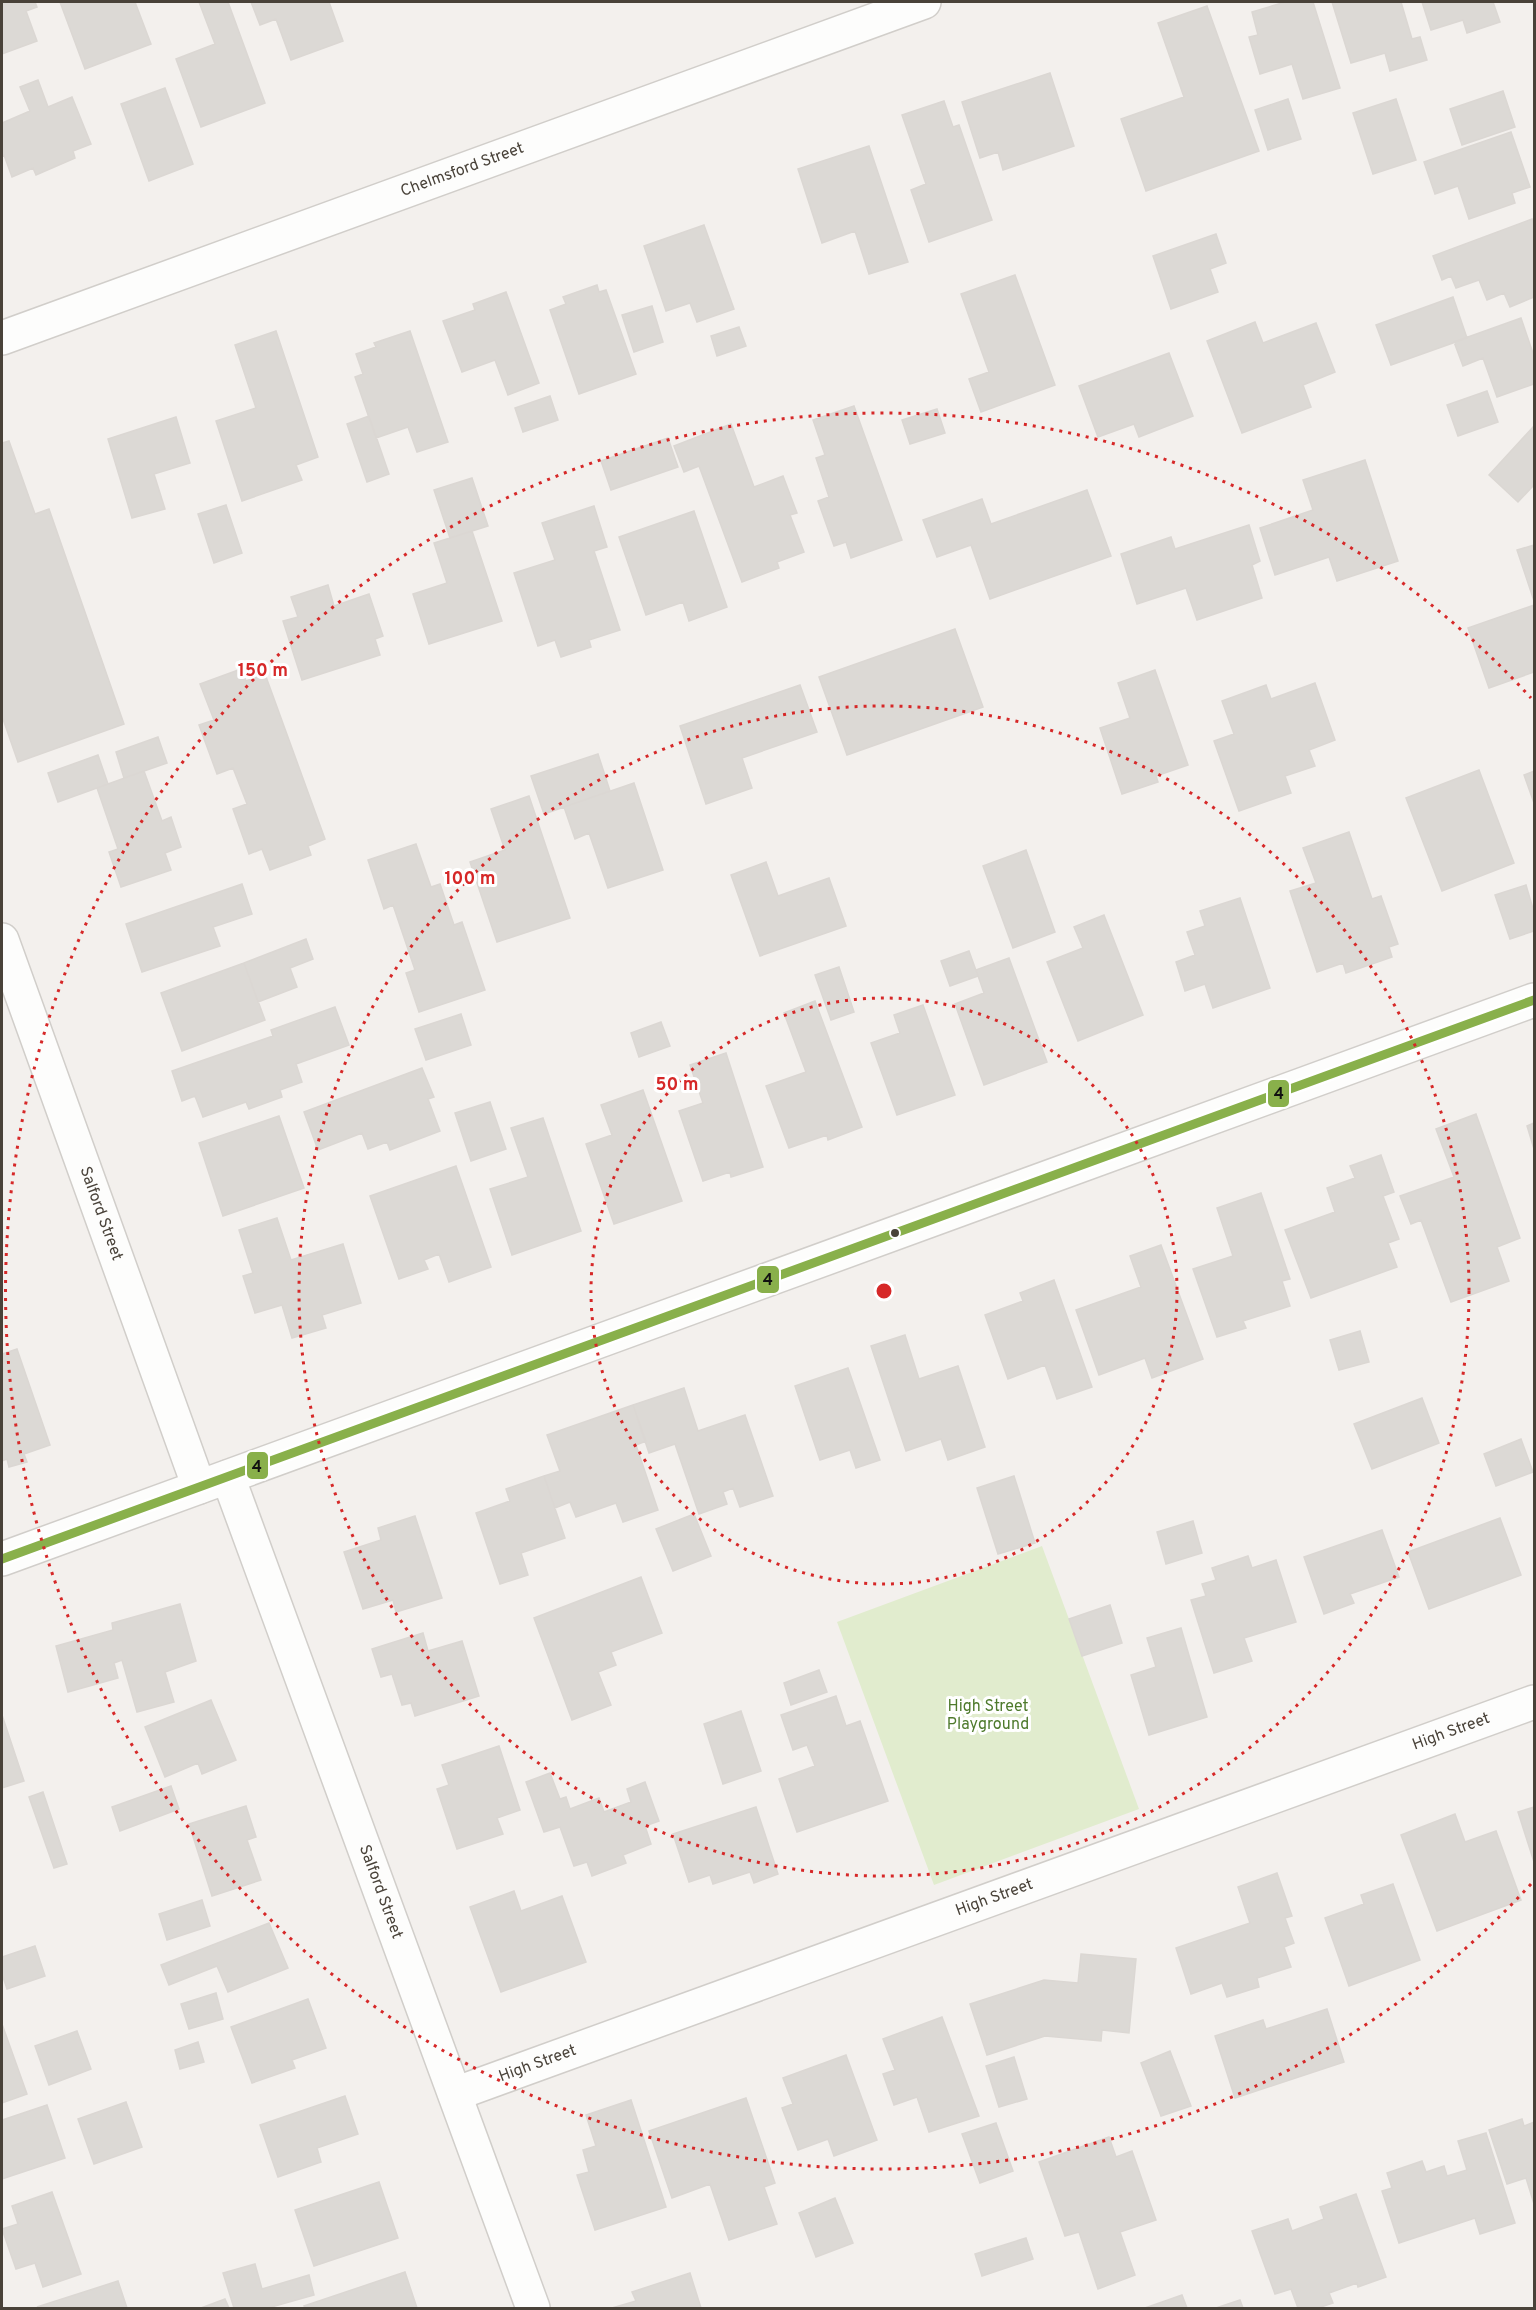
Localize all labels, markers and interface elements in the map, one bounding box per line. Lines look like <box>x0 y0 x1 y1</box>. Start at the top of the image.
street label: Chelmsford Street <box>398 139 527 202</box>
text: 150 m <box>238 660 288 683</box>
text: 100 m <box>444 868 496 891</box>
text: 50 m <box>655 1074 699 1097</box>
line badge: 4 <box>1267 1079 1290 1108</box>
text: 4 <box>1274 1085 1284 1105</box>
street label: Salford Street <box>74 1164 127 1264</box>
unlabelled marker <box>889 1227 901 1239</box>
line badge: 4 <box>756 1265 780 1294</box>
text: 4 <box>763 1271 773 1291</box>
centre of rings <box>874 1281 894 1301</box>
line badge: 4 <box>246 1451 269 1480</box>
text: 4 <box>252 1458 262 1478</box>
park label: High Street Playground <box>947 1697 1029 1735</box>
street label: High Street <box>1410 1709 1493 1755</box>
street label: Salford Street <box>354 1842 407 1942</box>
street label: High Street <box>953 1875 1036 1921</box>
street label: High Street <box>496 2041 579 2087</box>

